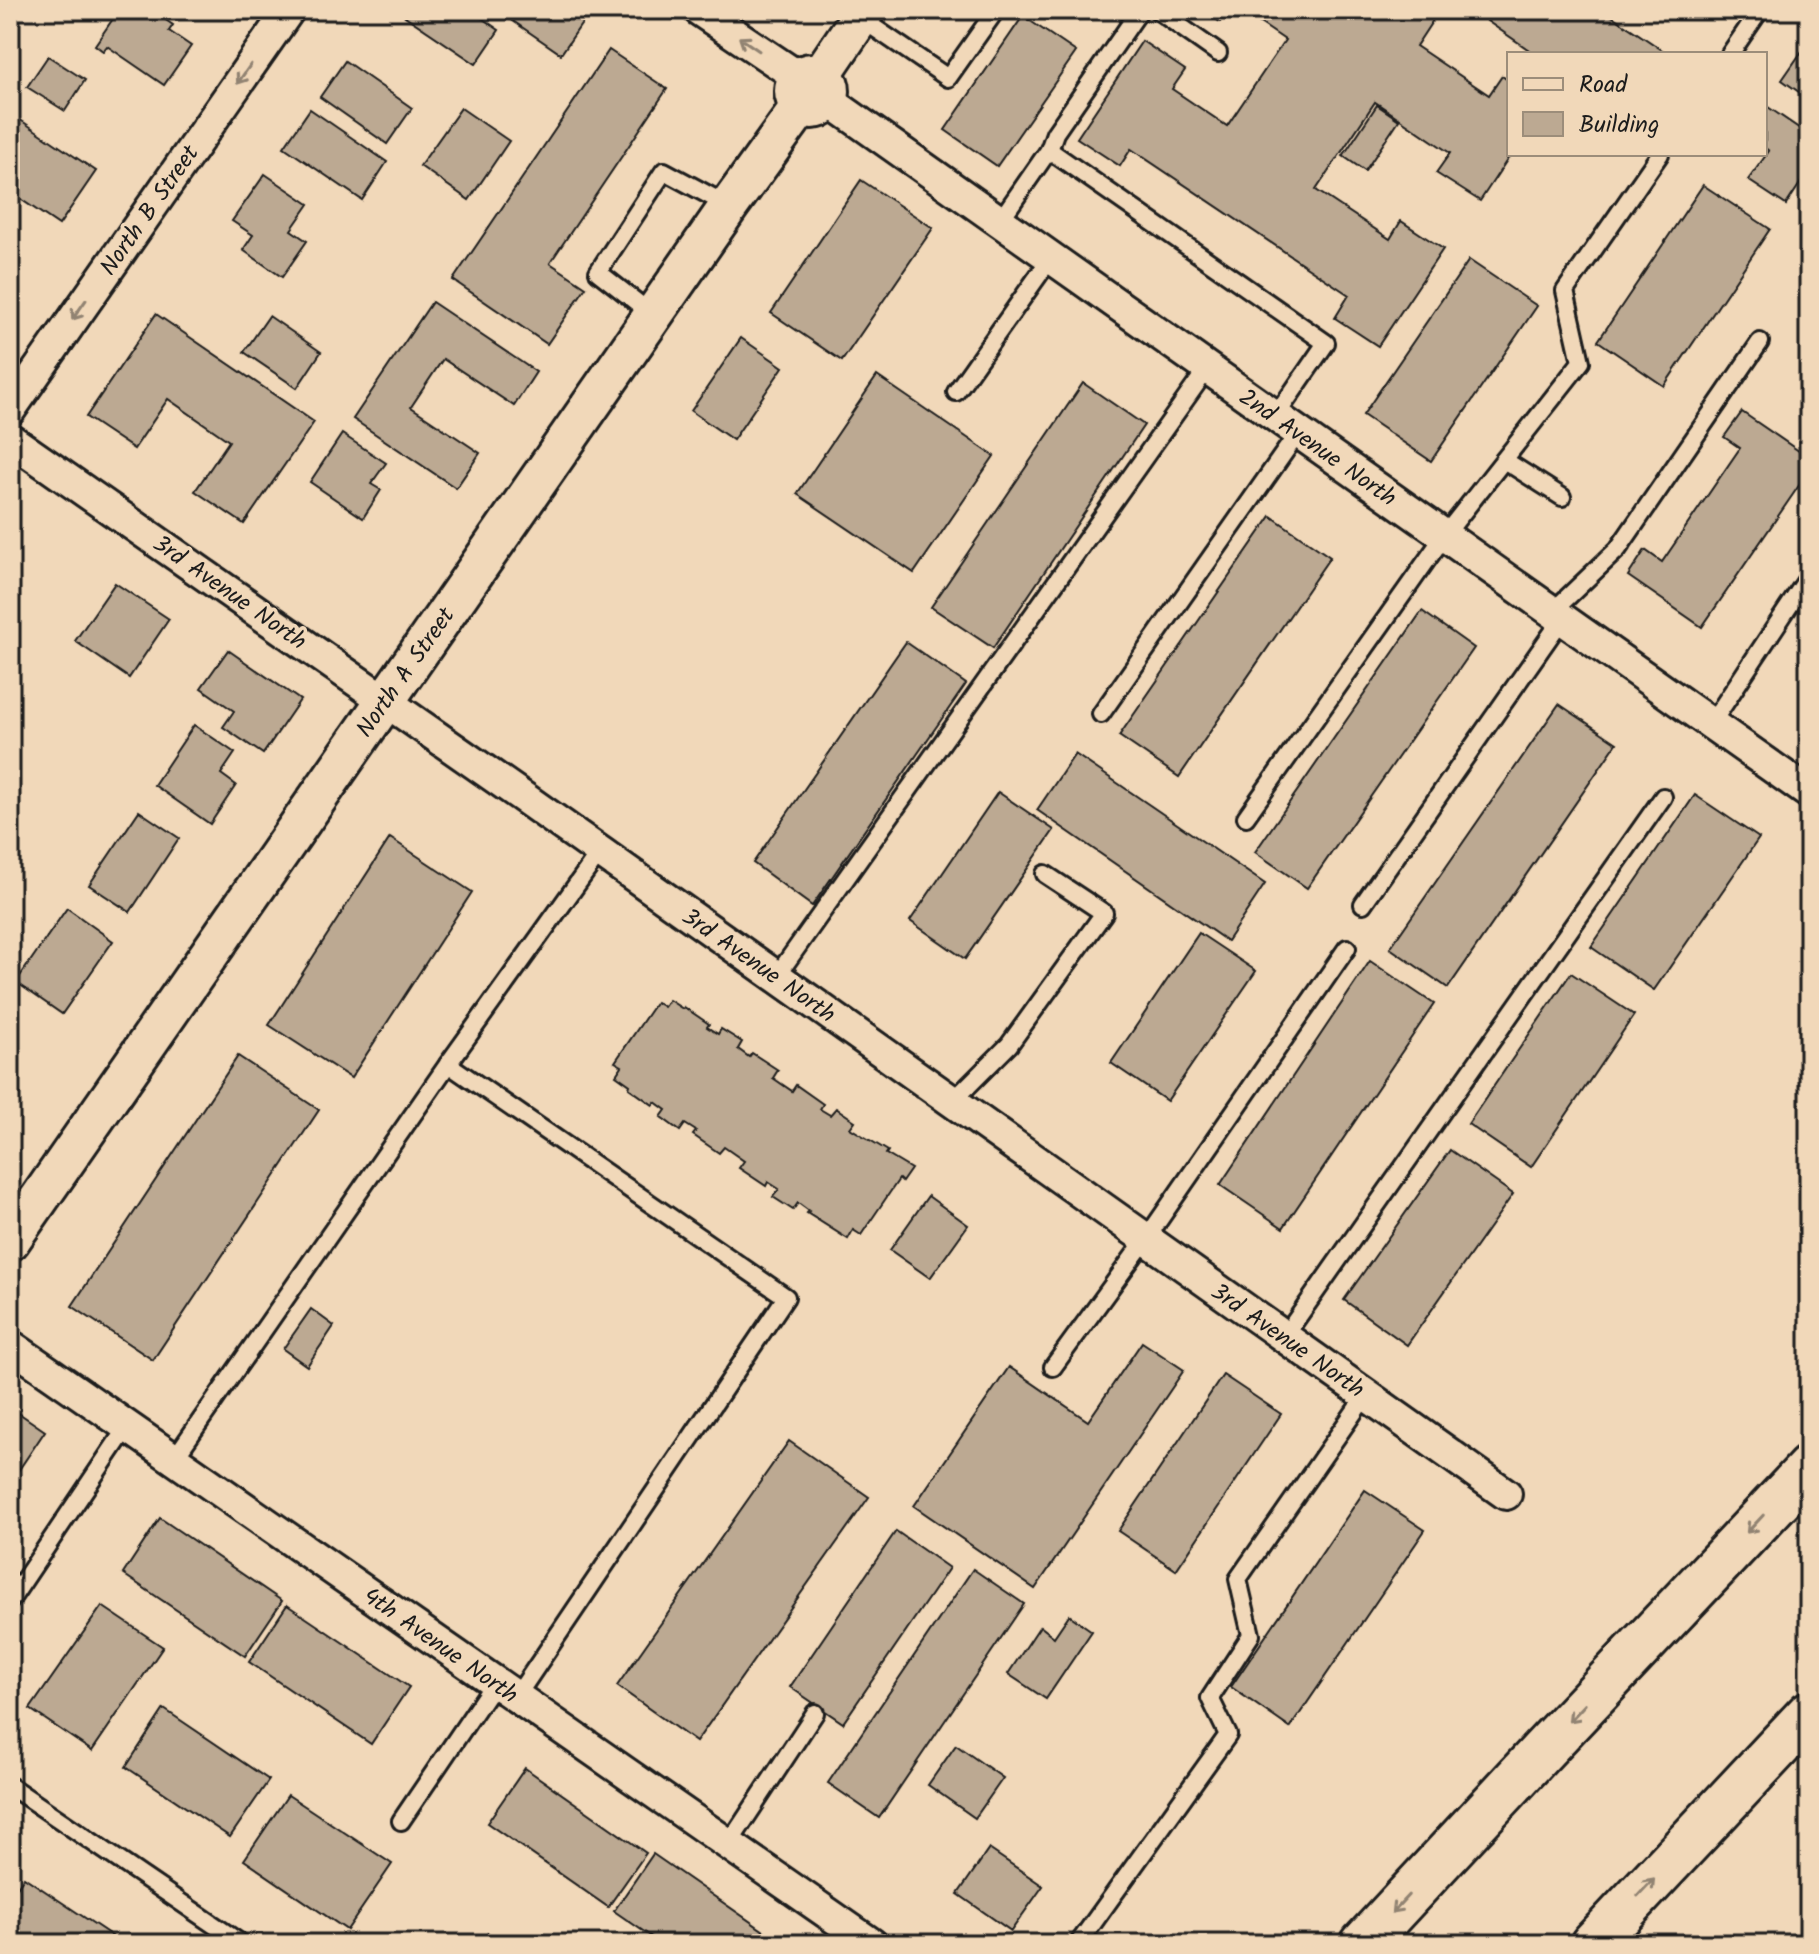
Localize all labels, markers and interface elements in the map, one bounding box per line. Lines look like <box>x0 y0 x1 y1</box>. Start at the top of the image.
one-way arrow <box>739 36 761 52</box>
legend <box>1507 52 1767 156</box>
one-way arrow <box>236 62 252 84</box>
text: Road <box>1579 66 1628 105</box>
text: Building <box>1579 106 1659 145</box>
street label: North B Street <box>90 137 210 285</box>
one-way arrow <box>71 299 87 321</box>
street label: 2nd Avenue North <box>1230 379 1404 517</box>
street label: 3rd Avenue North <box>144 525 314 661</box>
street label: North A Street <box>347 599 466 746</box>
street label: 3rd Avenue North <box>673 898 843 1034</box>
street label: 3rd Avenue North <box>1202 1273 1372 1409</box>
one-way arrow <box>1747 1514 1765 1534</box>
street label: 4th Avenue North <box>354 1578 526 1715</box>
one-way arrow <box>1568 1703 1587 1723</box>
one-way arrow <box>1637 1877 1656 1897</box>
one-way arrow <box>1391 1893 1409 1913</box>

